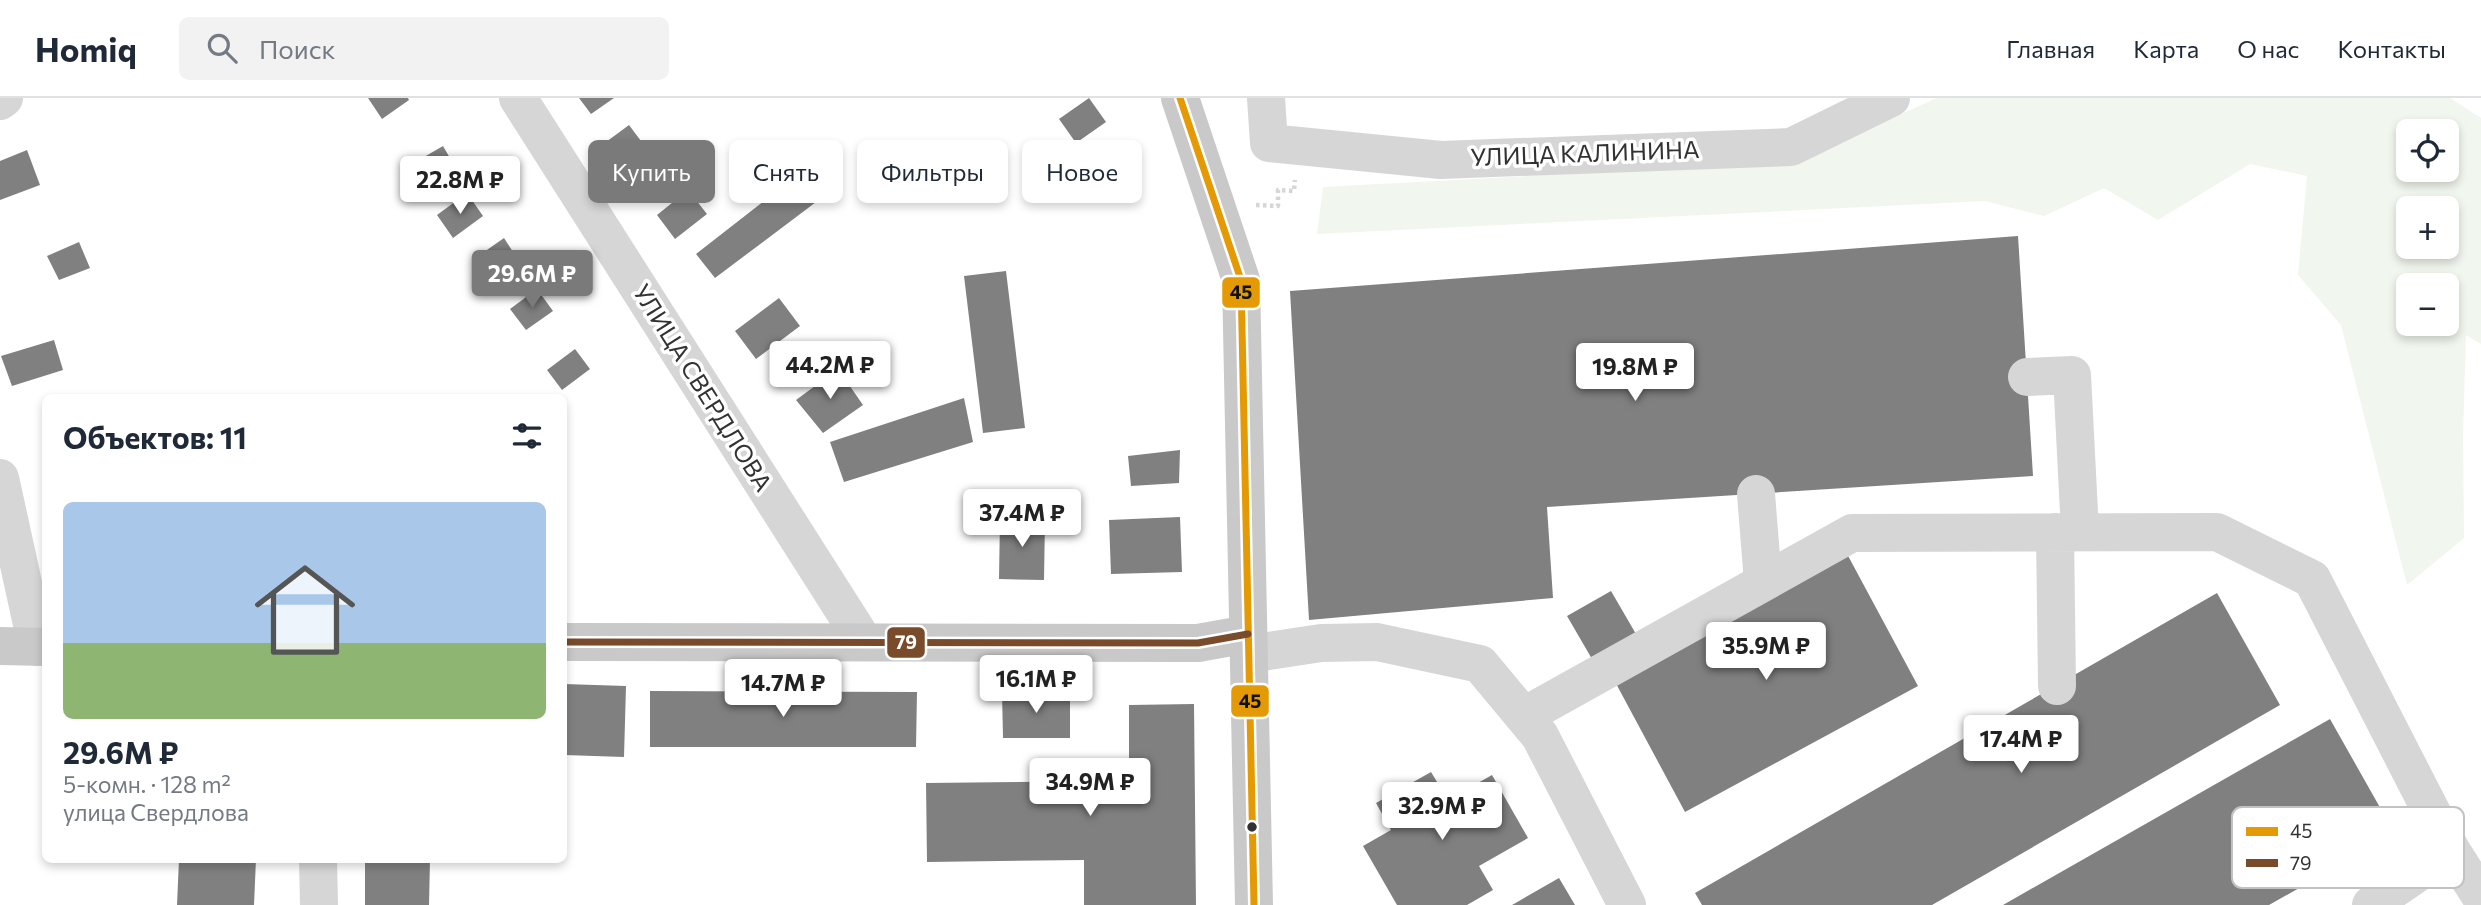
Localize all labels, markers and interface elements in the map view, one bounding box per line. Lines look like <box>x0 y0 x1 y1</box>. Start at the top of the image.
search box <box>179 17 669 80</box>
text: Homiq <box>35 28 137 69</box>
icon: search <box>203 29 241 67</box>
text: Поиск <box>259 33 336 64</box>
text: Главная <box>2006 34 2095 63</box>
text: Карта <box>2133 34 2199 63</box>
text: О нас <box>2237 34 2299 63</box>
text: Контакты <box>2337 34 2446 63</box>
map controls <box>2396 119 2459 336</box>
button: locate <box>2396 119 2459 182</box>
street label: УЛИЦА КАЛИНИНА <box>1470 134 1700 171</box>
chip: Купить <box>588 140 715 203</box>
chip: Снять <box>729 140 843 203</box>
chip: Фильтры <box>857 140 1008 203</box>
chip: Новое <box>1022 140 1142 203</box>
pin: 22.8M ₽ <box>395 156 525 216</box>
text: 22.8M ₽ <box>416 165 504 193</box>
button: + <box>2396 196 2459 259</box>
pin: 29.6M ₽ <box>467 250 597 310</box>
text: 29.6M ₽ <box>488 259 576 287</box>
button: − <box>2396 273 2459 336</box>
line badge: 45 <box>1221 276 1261 309</box>
street label: УЛИЦА СВЕРДЛОВА <box>628 278 779 496</box>
text: 45 <box>1230 280 1252 303</box>
pin: 44.2M ₽ <box>765 342 895 401</box>
pin: 19.8M ₽ <box>1570 344 1700 403</box>
text: 44.2M ₽ <box>785 350 875 378</box>
text: 19.8M ₽ <box>1592 352 1678 380</box>
icon: filters <box>508 417 546 455</box>
text: Объектов: 11 <box>63 418 247 455</box>
pin: 37.4M ₽ <box>957 490 1087 549</box>
text: 37.4M ₽ <box>979 498 1065 526</box>
icon: home <box>242 547 368 673</box>
pin: 35.9M ₽ <box>1701 622 1831 682</box>
line badge: 79 <box>886 626 926 659</box>
text: 79 <box>895 630 917 653</box>
text: 35.9M ₽ <box>1722 631 1810 659</box>
pin: 16.1M ₽ <box>971 656 1101 715</box>
pin: 14.7M ₽ <box>718 660 848 719</box>
text: 16.1M ₽ <box>996 664 1076 692</box>
text: 14.7M ₽ <box>741 668 825 696</box>
line badge: 45 <box>1230 684 1270 718</box>
text: 45 <box>1239 689 1261 712</box>
pin: 17.4M ₽ <box>1956 716 2086 775</box>
text: 17.4M ₽ <box>1980 724 2062 752</box>
text: 29.6M ₽ <box>63 733 178 770</box>
pin: 34.9M ₽ <box>1025 758 1155 818</box>
text: 34.9M ₽ <box>1045 767 1135 795</box>
text: 5-комн. · 128 m² <box>63 770 231 798</box>
pin: 32.9M ₽ <box>1377 782 1507 842</box>
text: 32.9M ₽ <box>1398 791 1486 819</box>
text: улица Свердлова <box>63 798 249 826</box>
legend <box>2232 807 2464 888</box>
text: 45 <box>2290 819 2312 842</box>
unlabelled marker <box>1245 820 1259 834</box>
text: 79 <box>2290 851 2312 874</box>

